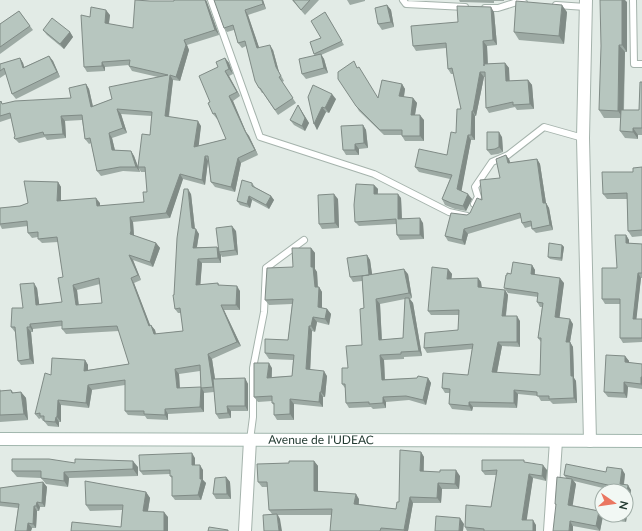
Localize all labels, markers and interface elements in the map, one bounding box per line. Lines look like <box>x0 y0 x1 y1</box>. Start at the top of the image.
street label: Avenue de I'UDEAC <box>268 432 374 447</box>
north arrow <box>594 483 634 523</box>
text: N <box>617 500 632 511</box>

